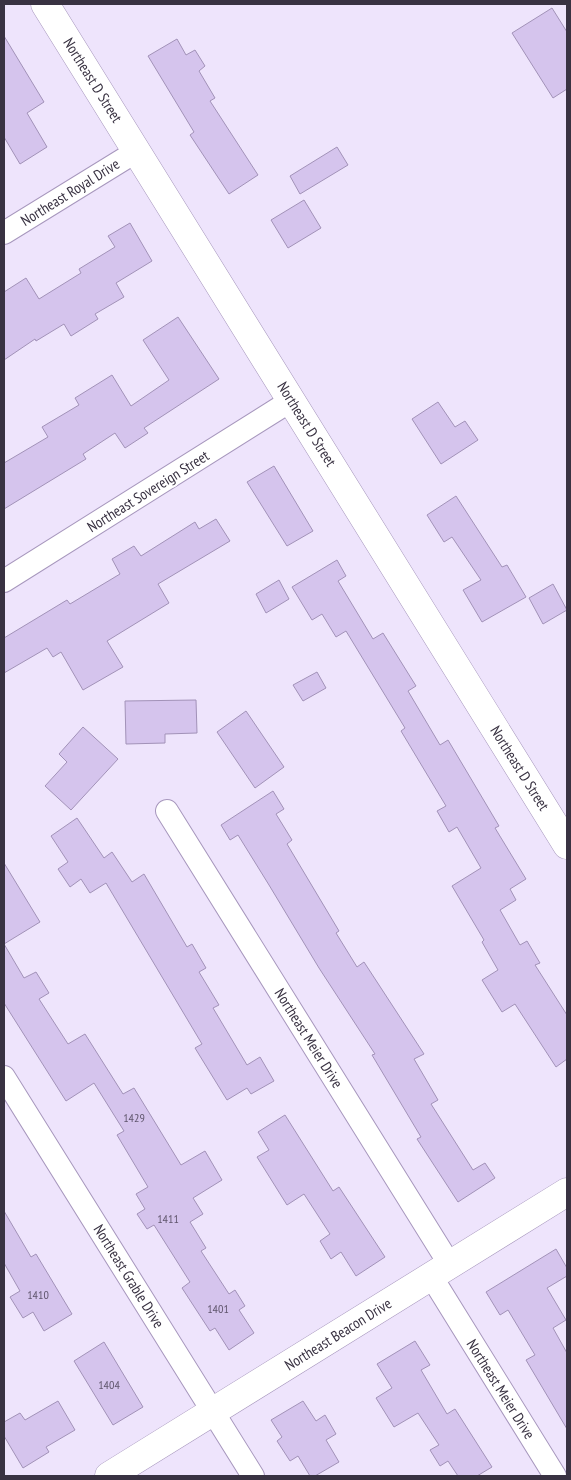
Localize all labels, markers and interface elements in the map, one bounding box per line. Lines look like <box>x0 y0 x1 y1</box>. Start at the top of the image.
street label: Northeast D Street <box>59 34 127 126</box>
street label: Northeast Royal Drive <box>17 154 123 230</box>
street label: Northeast D Street <box>273 378 341 470</box>
street label: Northeast Sovereign Street <box>84 446 212 536</box>
street label: Northeast D Street <box>486 722 554 814</box>
street label: Northeast Meier Drive <box>271 985 347 1091</box>
house number: 1429 <box>123 1110 145 1125</box>
house number: 1411 <box>157 1211 179 1226</box>
street label: Northeast Grable Drive <box>90 1221 168 1331</box>
house number: 1410 <box>27 1287 49 1302</box>
street label: Northeast Beacon Drive <box>281 1294 395 1374</box>
house number: 1401 <box>207 1301 229 1316</box>
street label: Northeast Meier Drive <box>463 1336 539 1442</box>
house number: 1404 <box>98 1377 120 1392</box>

